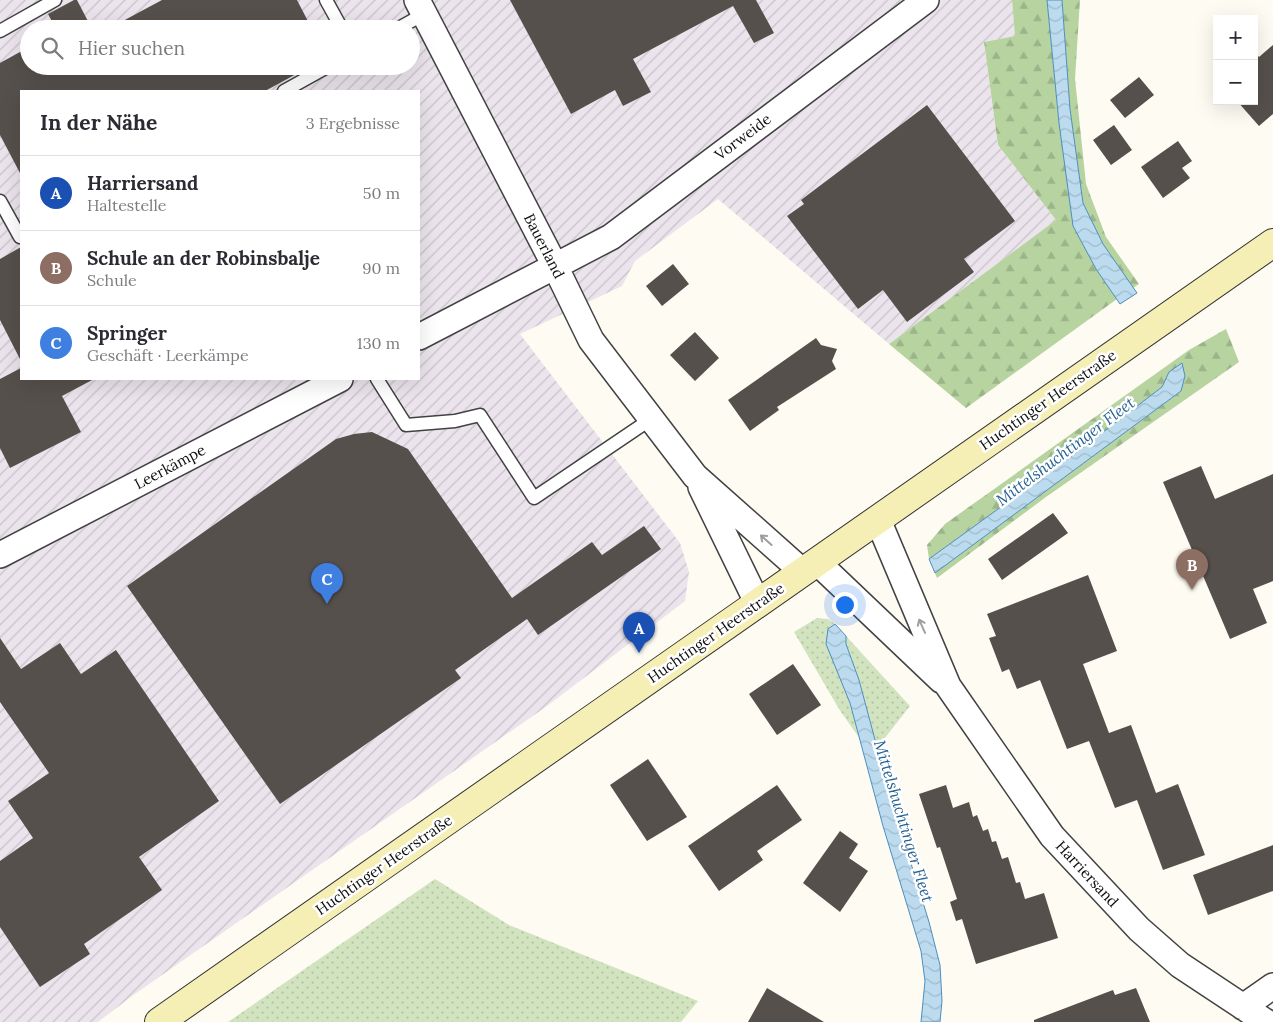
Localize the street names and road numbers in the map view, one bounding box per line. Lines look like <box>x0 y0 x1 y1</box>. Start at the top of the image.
street label: Vorweide <box>710 109 775 165</box>
street label: Bauerland <box>520 210 569 281</box>
street label: Huchtinger Heerstraße <box>976 345 1120 454</box>
street label: Leerkämpe <box>131 440 208 493</box>
street label: Huchtinger Heerstraße <box>644 578 788 687</box>
street label: Huchtinger Heerstraße <box>312 810 456 919</box>
street label: Harriersand <box>1052 836 1123 911</box>

